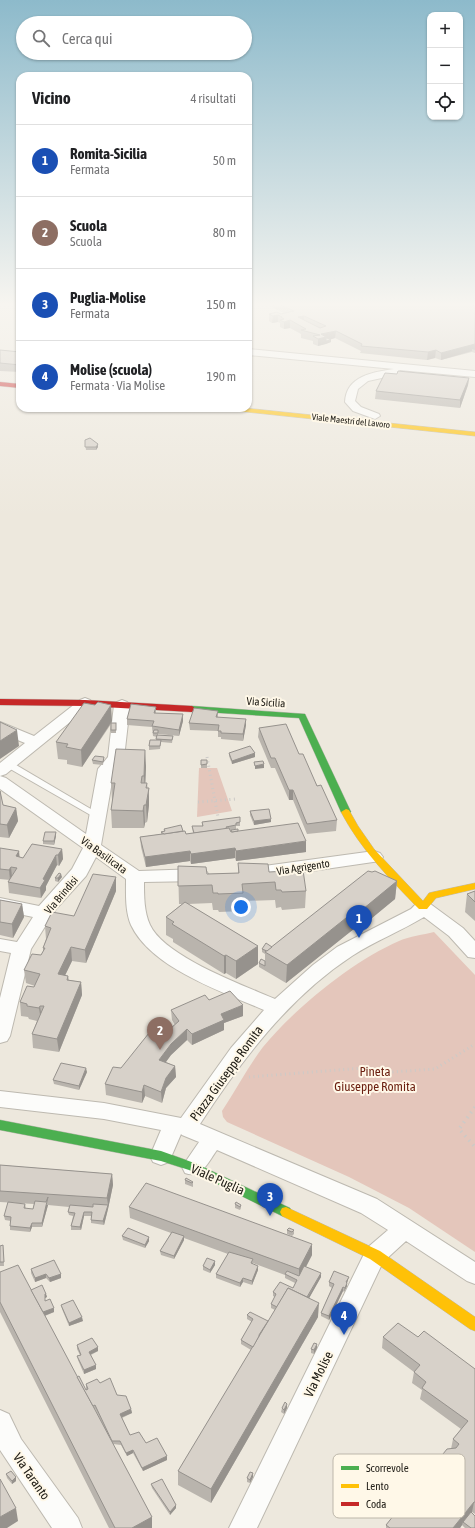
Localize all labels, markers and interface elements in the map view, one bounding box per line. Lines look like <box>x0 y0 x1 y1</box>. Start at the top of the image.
map controls <box>427 12 463 120</box>
button: + <box>427 12 463 48</box>
search box <box>16 16 252 60</box>
icon: search <box>30 27 52 49</box>
text: Cerca qui <box>62 30 112 47</box>
button: − <box>427 48 463 84</box>
button: locate <box>427 84 463 120</box>
text: Vicino <box>32 88 71 108</box>
text: 4 risultati <box>190 91 236 106</box>
text: Romita-Sicilia <box>70 145 147 162</box>
text: 1 <box>42 153 48 168</box>
text: 50 m <box>213 153 236 168</box>
text: Fermata <box>70 162 110 177</box>
text: Scuola <box>70 217 107 234</box>
text: 2 <box>42 225 48 240</box>
text: 80 m <box>213 225 236 240</box>
text: Scuola <box>70 234 102 249</box>
text: Puglia-Molise <box>70 289 146 306</box>
text: 3 <box>42 297 48 312</box>
text: 150 m <box>207 297 236 312</box>
text: Fermata <box>70 306 110 321</box>
text: Molise (scuola) <box>70 361 152 378</box>
text: 4 <box>42 369 48 384</box>
text: 190 m <box>207 369 236 384</box>
text: Fermata · Via Molise <box>70 378 165 393</box>
street label: Viale Maestri del Lavoro <box>311 412 391 430</box>
street label: Via Sicilia <box>246 695 286 709</box>
street label: Via Basilicata <box>79 834 129 876</box>
street label: Via Agrigento <box>276 857 330 877</box>
street label: Via Brindisi <box>42 874 80 916</box>
your location <box>231 897 251 917</box>
pin: 1 <box>346 905 372 938</box>
pin: 2 <box>147 1017 173 1050</box>
street label: Piazza Giuseppe Romita <box>187 1023 266 1124</box>
park label: Pineta Giuseppe Romita <box>334 1064 416 1094</box>
street label: Viale Puglia <box>189 1161 247 1198</box>
pin: 3 <box>257 1183 283 1216</box>
pin: 4 <box>331 1302 357 1335</box>
street label: Via Molise <box>301 1349 336 1399</box>
street label: Via Taranto <box>10 1450 53 1503</box>
legend <box>333 1454 465 1518</box>
text: Scorrevole <box>366 1462 409 1474</box>
text: Lento <box>366 1480 389 1492</box>
text: Coda <box>366 1498 386 1510</box>

